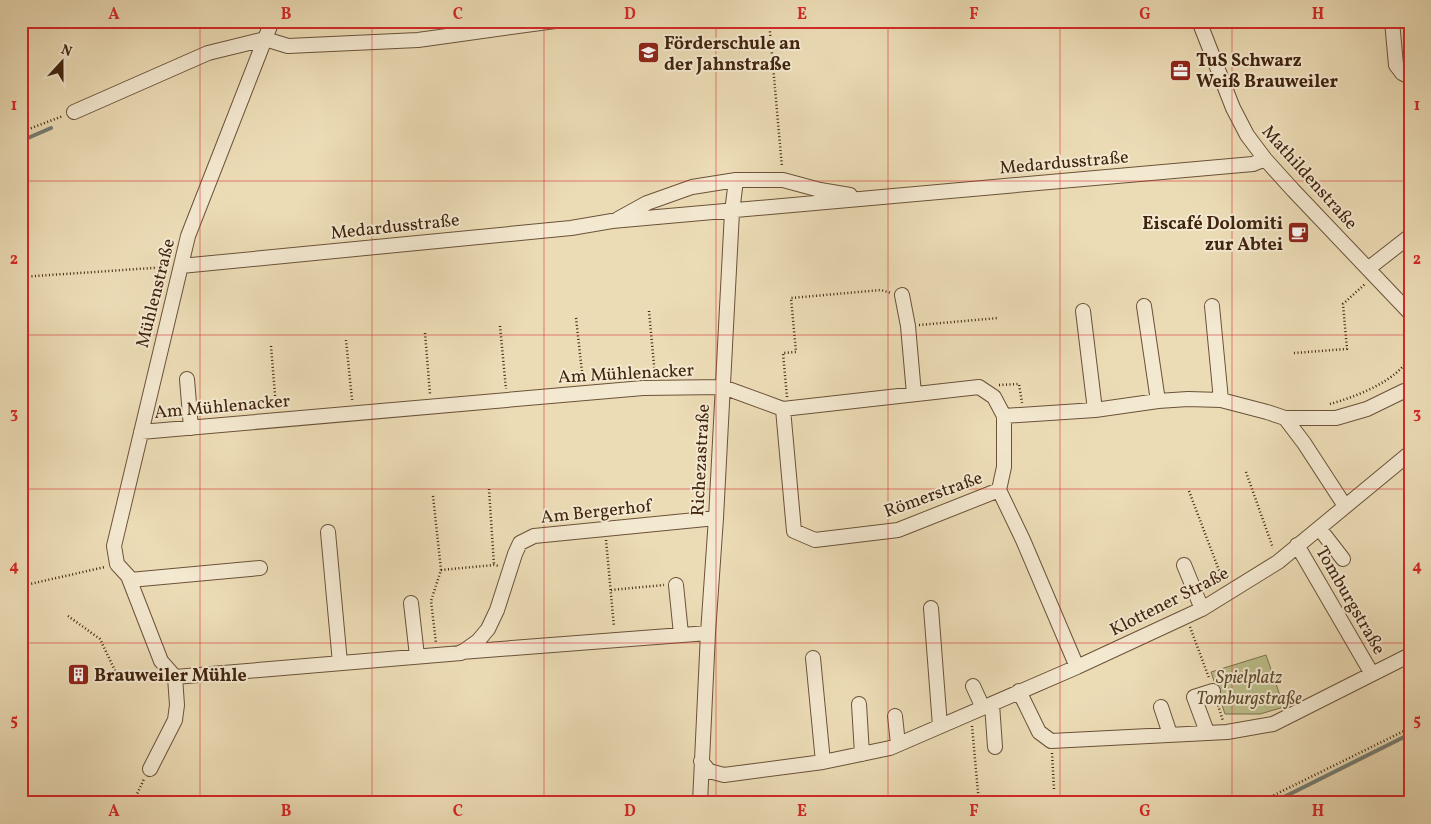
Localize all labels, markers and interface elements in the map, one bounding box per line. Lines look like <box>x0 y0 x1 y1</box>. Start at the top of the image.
text: A <box>108 4 120 26</box>
text: B <box>281 4 292 26</box>
text: C <box>453 4 463 26</box>
text: D <box>624 4 636 26</box>
text: E <box>797 4 807 26</box>
text: F <box>969 4 979 26</box>
text: G <box>1139 4 1151 26</box>
text: H <box>1312 4 1324 26</box>
place label: Förderschule an der Jahnstraße <box>664 32 801 78</box>
north arrow <box>38 38 88 88</box>
text: N <box>58 41 74 62</box>
school or university icon: Förderschule an der Jahnstraße <box>636 41 660 65</box>
place label: TuS Schwarz Weiß Brauweiler <box>1196 49 1339 95</box>
office icon: TuS Schwarz Weiß Brauweiler <box>1168 58 1192 82</box>
text: 1 <box>11 95 17 117</box>
text: 1 <box>1414 95 1420 117</box>
street label: Mathildenstraße <box>1255 120 1363 236</box>
street label: Medardusstraße <box>999 145 1130 182</box>
street label: Medardusstraße <box>329 208 461 247</box>
place label: Eiscafé Dolomiti zur Abtei <box>1142 212 1283 258</box>
cafe icon: Eiscafé Dolomiti zur Abtei <box>1287 221 1311 245</box>
street label: Mühlenstraße <box>131 236 182 351</box>
text: 2 <box>10 249 18 271</box>
text: 2 <box>1413 249 1421 271</box>
street label: Am Mühlenacker <box>557 358 695 391</box>
street label: Am Mühlenacker <box>153 389 292 426</box>
text: 3 <box>10 403 18 425</box>
street label: Richezastraße <box>686 403 717 517</box>
text: 3 <box>1413 403 1421 425</box>
street label: Römerstraße <box>881 466 986 525</box>
street label: Am Bergerhof <box>540 494 655 531</box>
street label: Tomburgstraße <box>1309 542 1391 660</box>
text: 4 <box>9 556 19 578</box>
text: 4 <box>1412 556 1422 578</box>
street label: Klottener Straße <box>1106 562 1233 643</box>
building icon: Brauweiler Mühle <box>66 663 90 687</box>
place label: Brauweiler Mühle <box>94 664 247 689</box>
park label: Spielplatz Tomburgstraße <box>1196 666 1302 712</box>
text: 5 <box>10 710 18 732</box>
text: 5 <box>1413 710 1421 732</box>
text: A <box>108 801 120 823</box>
text: B <box>281 801 292 823</box>
text: C <box>453 801 463 823</box>
text: D <box>624 801 636 823</box>
text: E <box>797 801 807 823</box>
text: F <box>969 801 979 823</box>
text: G <box>1139 801 1151 823</box>
text: H <box>1312 801 1324 823</box>

